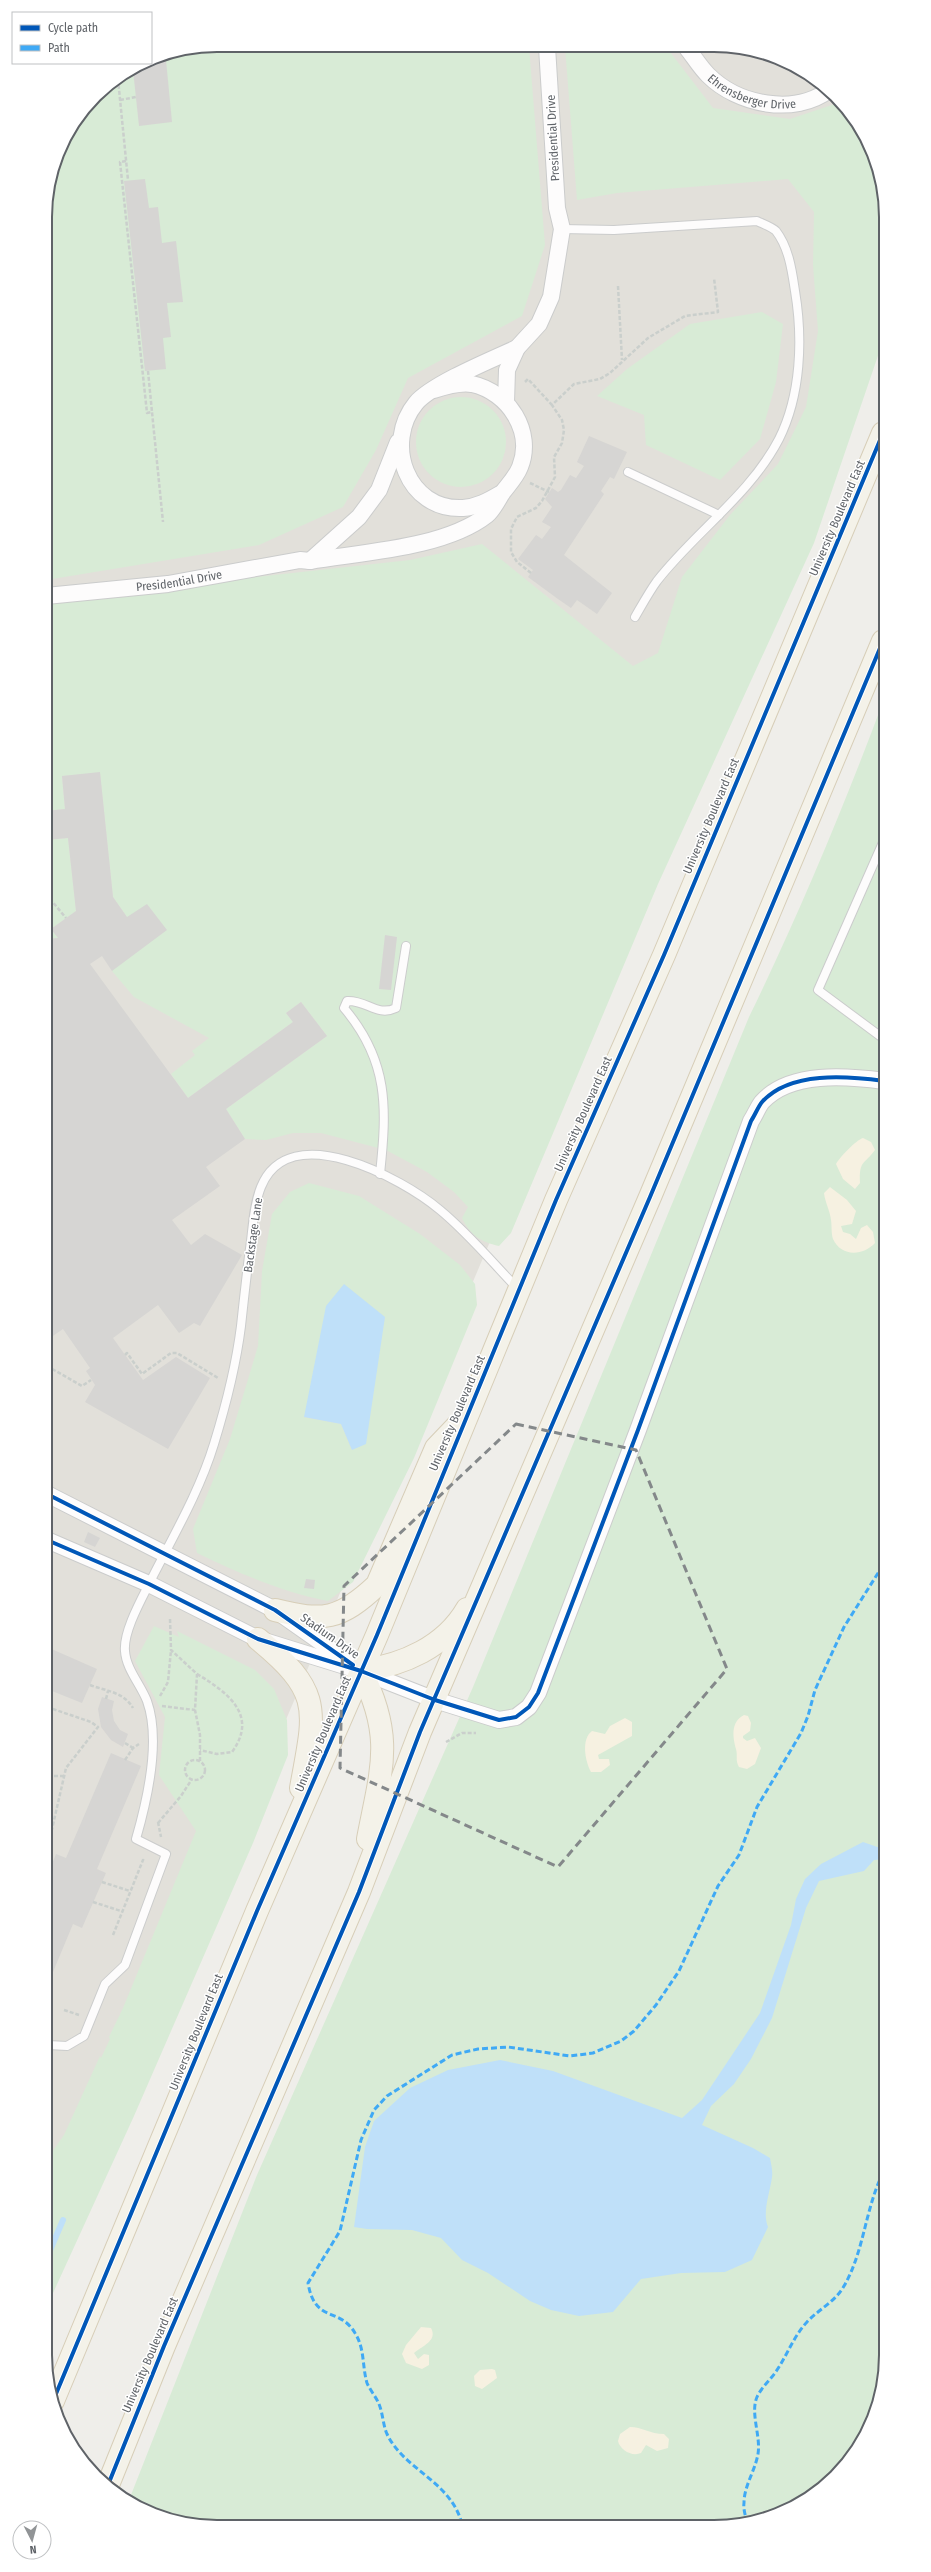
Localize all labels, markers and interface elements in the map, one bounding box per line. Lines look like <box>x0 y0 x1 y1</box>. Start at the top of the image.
legend <box>12 12 152 64</box>
text: Cycle path <box>48 21 98 35</box>
text: Path <box>48 41 70 55</box>
street label: Ehrensberger Drive <box>705 71 797 112</box>
street label: Presidential Drive <box>544 94 562 182</box>
street label: University Boulevard East <box>806 458 868 578</box>
street label: Presidential Drive <box>135 567 223 594</box>
street label: University Boulevard East <box>680 756 742 876</box>
street label: University Boulevard East <box>551 1054 615 1174</box>
street label: Backstage Lane <box>241 1197 265 1273</box>
street label: University Boulevard East <box>426 1353 488 1473</box>
street label: Stadium Drive <box>298 1611 362 1662</box>
street label: University Boulevard East <box>292 1674 354 1794</box>
street label: University Boulevard East <box>166 1972 226 2092</box>
street label: University Boulevard East <box>119 2295 181 2415</box>
north arrow <box>12 2520 52 2560</box>
text: N <box>29 2543 37 2556</box>

